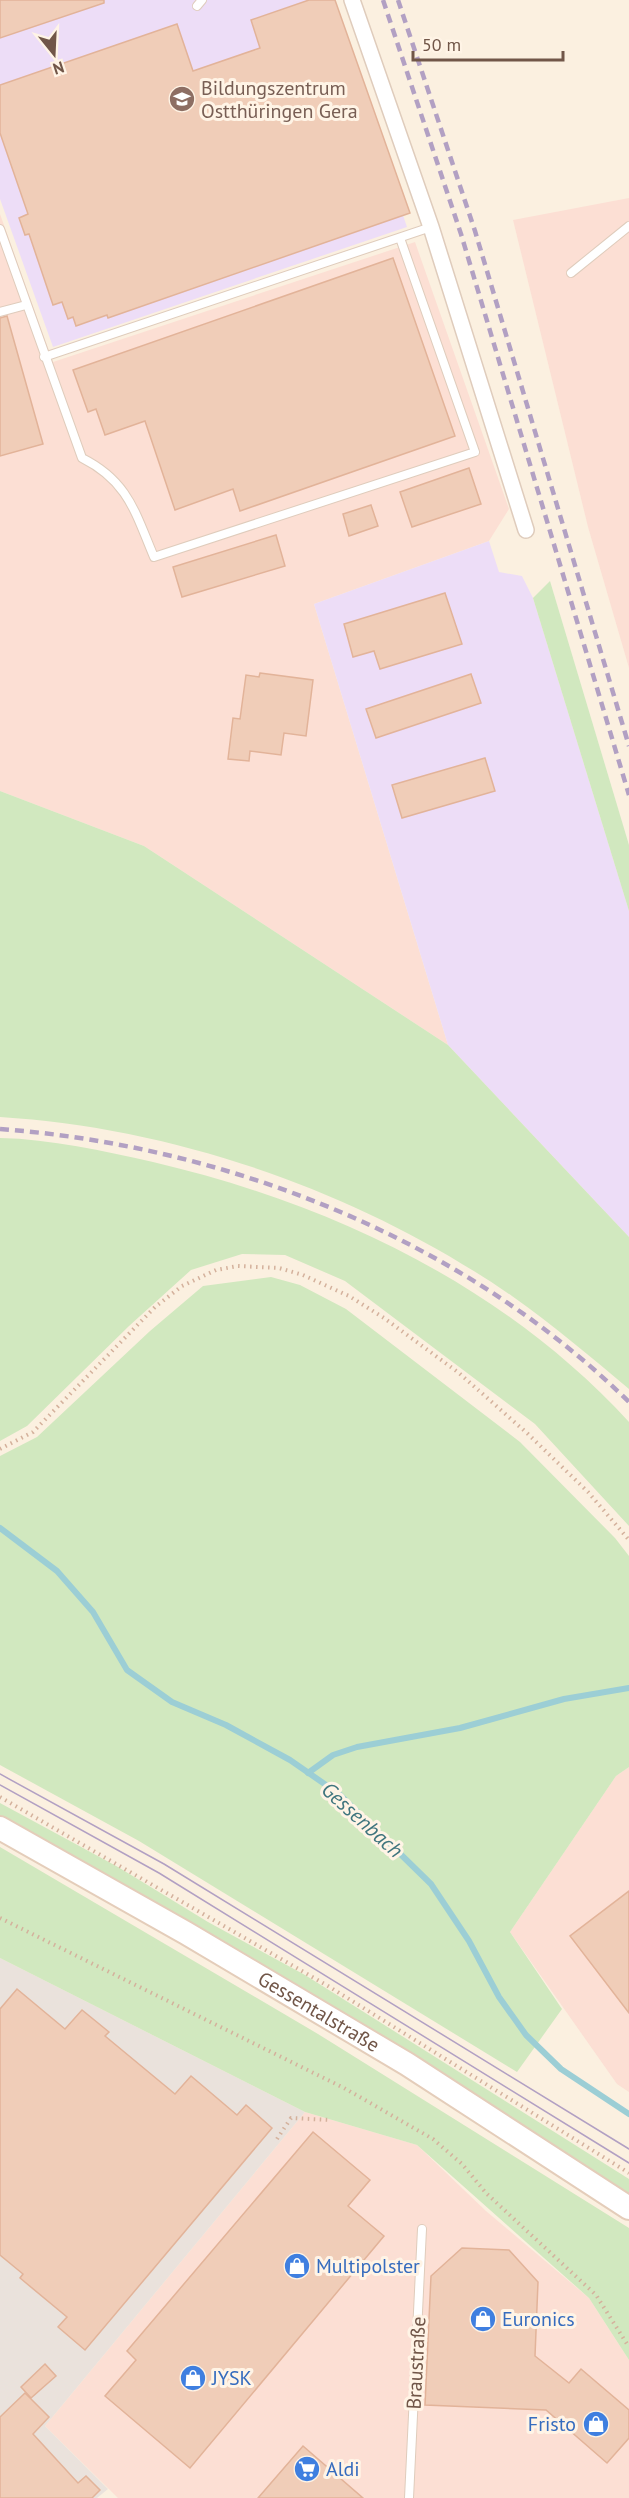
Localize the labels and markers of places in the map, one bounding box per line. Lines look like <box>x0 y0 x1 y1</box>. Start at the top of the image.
place label: Bildungszentrum Ostthüringen Gera <box>201 75 358 124</box>
school or university icon: Bildungszentrum Ostthüringen Gera <box>167 84 197 114</box>
shop icon: Multipolster <box>282 2251 312 2281</box>
place label: Multipolster <box>316 2253 420 2279</box>
shop icon: Euronics <box>468 2304 498 2334</box>
place label: Euronics <box>502 2306 575 2332</box>
shop icon: JYSK <box>178 2363 208 2393</box>
place label: JYSK <box>211 2365 252 2391</box>
shop icon: Fristo <box>581 2409 611 2439</box>
place label: Fristo <box>528 2411 576 2437</box>
supermarket icon: Aldi <box>292 2454 322 2484</box>
place label: Aldi <box>326 2456 360 2482</box>

